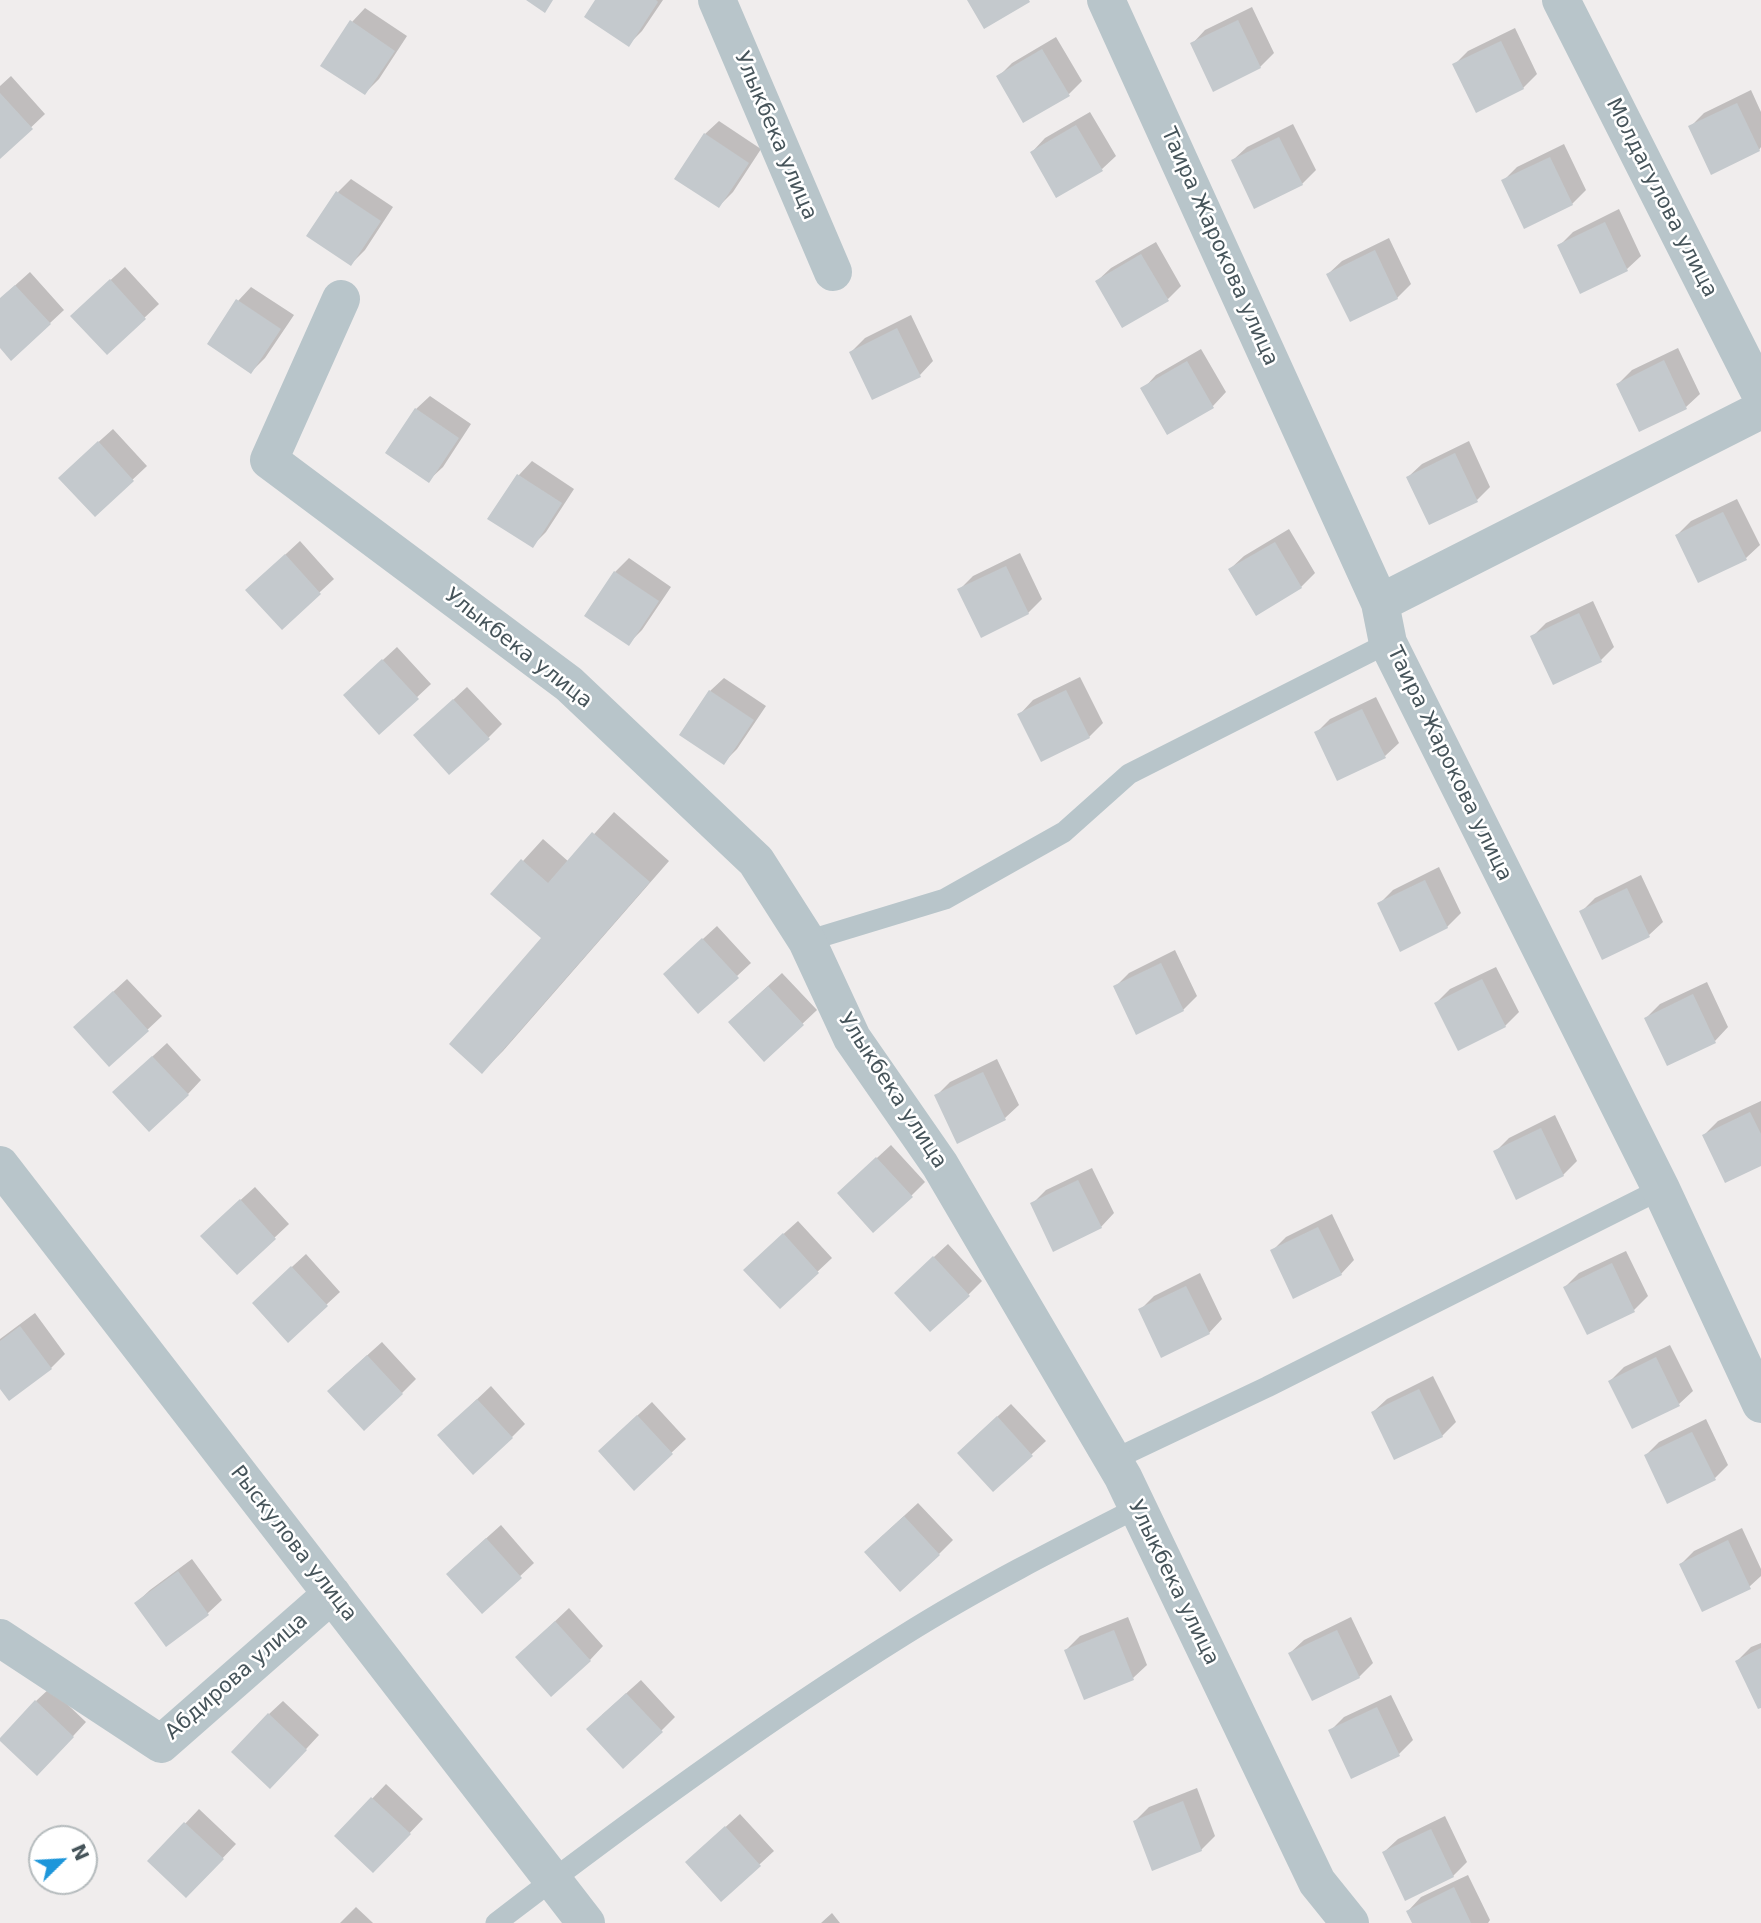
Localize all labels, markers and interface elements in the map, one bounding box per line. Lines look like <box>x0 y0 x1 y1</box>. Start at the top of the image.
street label: Улыкбека улица <box>728 48 822 224</box>
street label: Молдагулова улица <box>1600 94 1722 302</box>
street label: Таира Жарокова улица <box>1155 124 1283 370</box>
street label: Улыкбека улица <box>439 584 597 714</box>
street label: Таира Жарокова улица <box>1381 643 1517 885</box>
street label: Улыкбека улица <box>832 1009 952 1173</box>
street label: Рыскулова улица <box>224 1461 362 1627</box>
street label: Улыкбека улица <box>1122 1496 1224 1670</box>
street label: Абдирова улица <box>161 1608 313 1746</box>
north arrow <box>28 1825 98 1895</box>
text: N <box>67 1841 94 1864</box>

